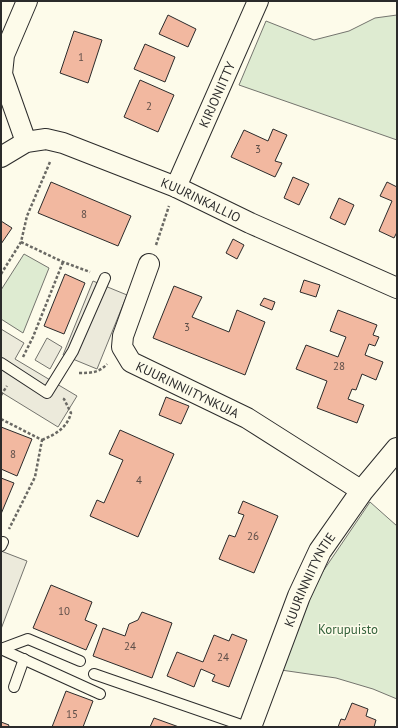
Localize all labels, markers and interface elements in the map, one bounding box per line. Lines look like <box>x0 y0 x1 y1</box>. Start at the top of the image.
house number: 1 <box>78 50 84 64</box>
street label: KIRJONIITTY <box>195 58 239 130</box>
house number: 2 <box>146 99 152 113</box>
house number: 3 <box>255 142 261 156</box>
street label: KUURINKALLIO <box>159 174 244 226</box>
house number: 8 <box>81 207 87 221</box>
house number: 3 <box>184 320 190 334</box>
street label: KUURINNIITYNKUJA <box>133 357 242 422</box>
house number: 28 <box>333 359 345 373</box>
house number: 8 <box>10 447 16 461</box>
house number: 4 <box>136 473 142 487</box>
house number: 26 <box>247 529 259 543</box>
street label: KUURINNIITYNTIE <box>280 529 339 629</box>
house number: 10 <box>58 604 70 618</box>
park label: Korupuisto <box>318 621 378 638</box>
house number: 24 <box>124 639 136 653</box>
house number: 24 <box>217 650 229 664</box>
house number: 15 <box>66 707 78 721</box>

